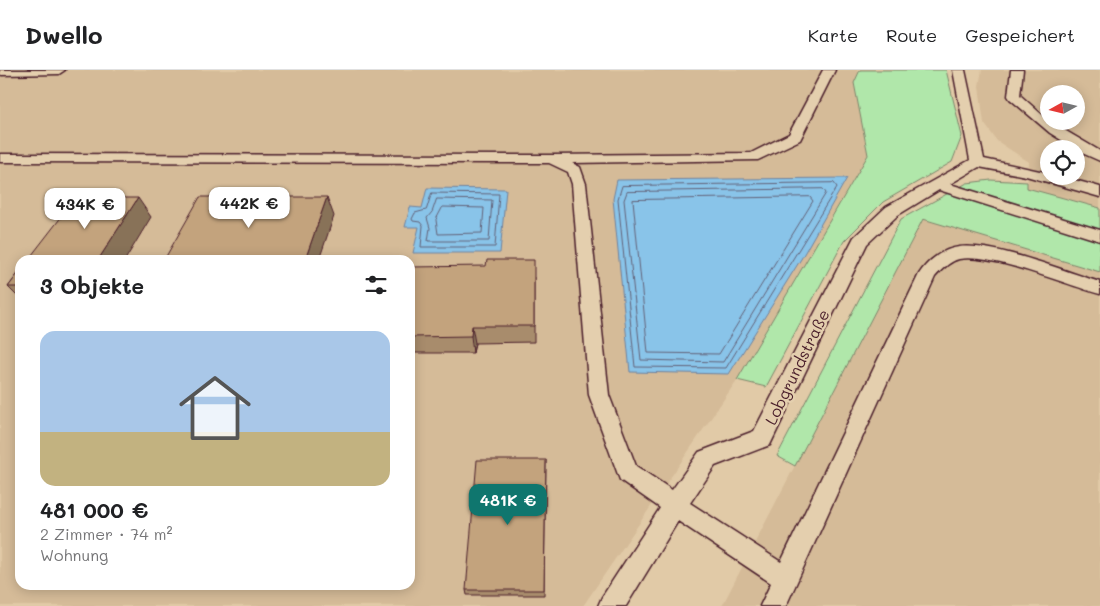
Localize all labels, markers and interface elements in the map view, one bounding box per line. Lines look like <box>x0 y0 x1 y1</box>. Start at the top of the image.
text: Dwello <box>25 19 103 50</box>
text: Karte <box>808 23 858 47</box>
text: Route <box>886 23 937 47</box>
text: Gespeichert <box>965 23 1075 47</box>
north arrow <box>1040 85 1085 130</box>
map controls <box>1040 85 1085 185</box>
button: locate <box>1040 140 1085 185</box>
pin: 442K € <box>208 186 290 229</box>
pin: 434K € <box>44 188 126 230</box>
text: 442K € <box>220 192 278 213</box>
text: 434K € <box>55 193 115 214</box>
icon: filters <box>362 271 390 299</box>
text: 3 Objekte <box>40 272 144 299</box>
street label: Lobgrundstraße <box>759 306 834 428</box>
icon: home <box>170 363 260 453</box>
pin: 481K € <box>467 484 549 526</box>
text: 481K € <box>480 489 536 510</box>
text: 481 000 € <box>40 496 148 523</box>
text: 2 Zimmer · 74 m² <box>40 523 173 544</box>
text: Wohnung <box>40 544 108 565</box>

